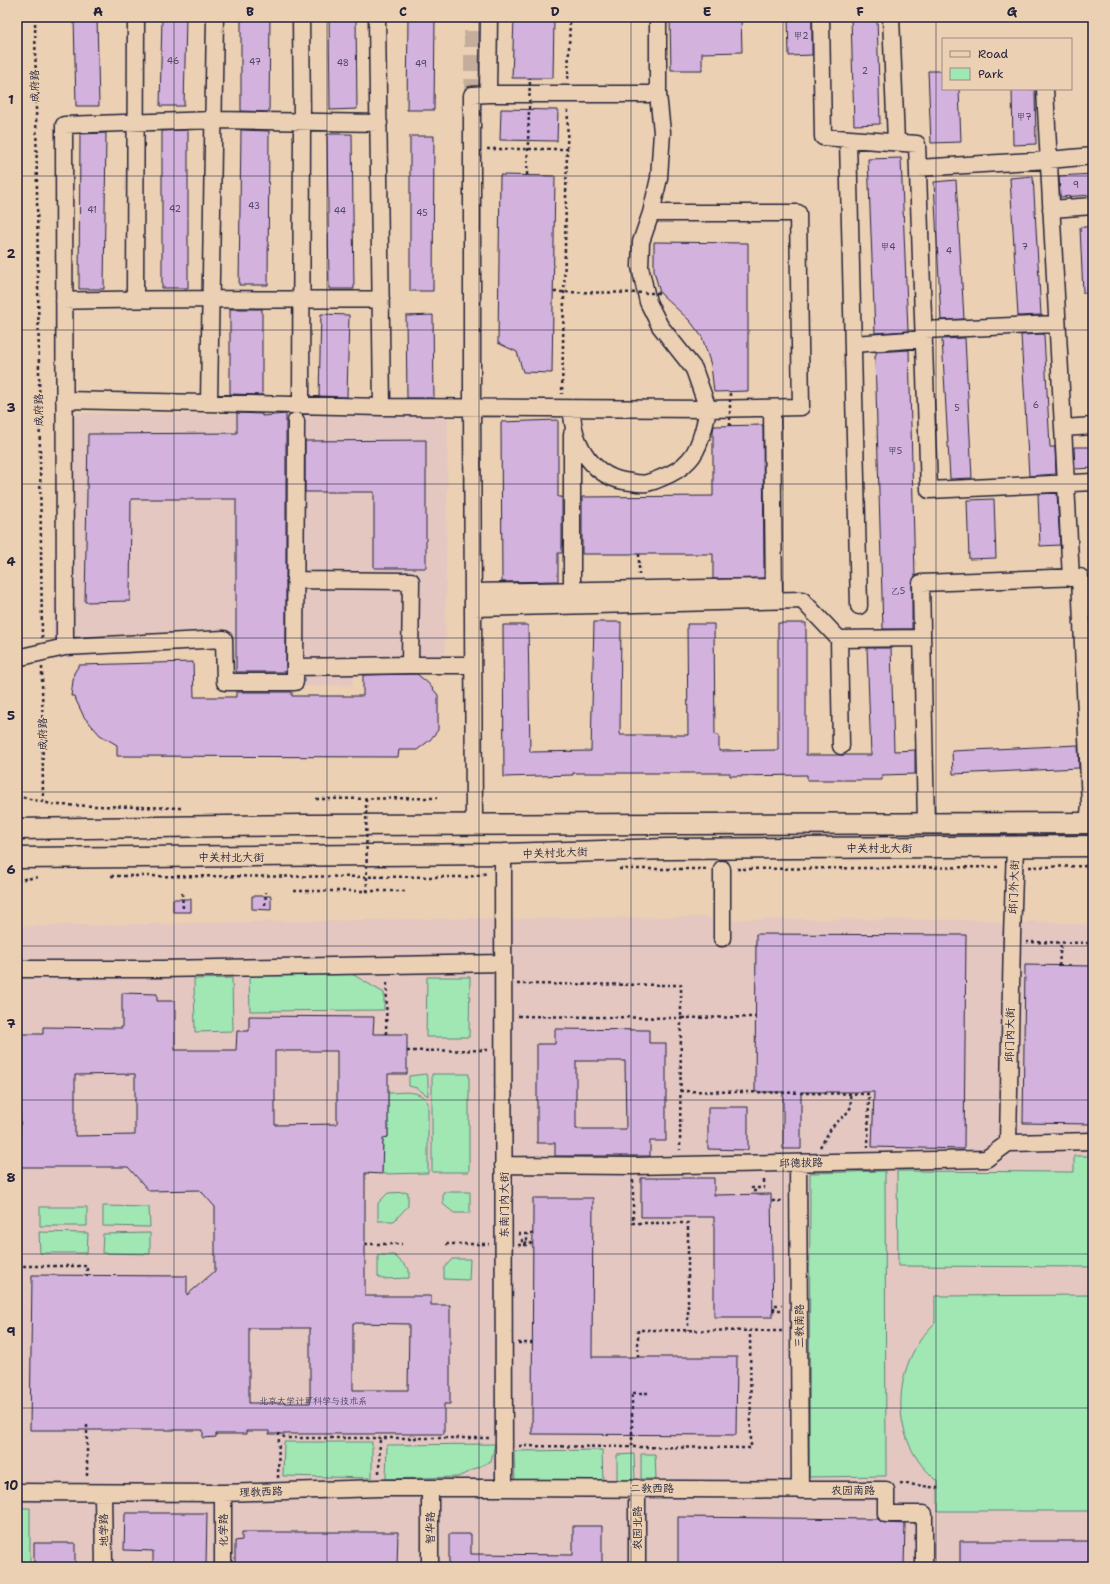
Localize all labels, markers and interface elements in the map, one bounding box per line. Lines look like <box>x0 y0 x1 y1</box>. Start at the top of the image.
text: A <box>93 3 103 20</box>
text: B <box>246 3 254 20</box>
text: C <box>399 3 407 20</box>
text: D <box>550 3 560 20</box>
text: E <box>703 3 712 20</box>
text: F <box>856 3 864 20</box>
text: G <box>1007 3 1018 20</box>
house number: 甲2 <box>793 30 809 42</box>
legend <box>942 38 1072 90</box>
text: Road <box>978 46 1009 62</box>
house number: 46 <box>167 55 179 67</box>
house number: 47 <box>249 56 261 68</box>
house number: 48 <box>337 57 349 69</box>
house number: 49 <box>415 58 427 70</box>
house number: 2 <box>862 65 868 77</box>
text: Park <box>978 66 1004 82</box>
street label: 成府路 <box>27 69 43 103</box>
text: 1 <box>8 91 14 108</box>
house number: 甲7 <box>1016 111 1032 123</box>
house number: 9 <box>1073 179 1079 191</box>
house number: 43 <box>248 200 260 212</box>
house number: 42 <box>169 203 181 215</box>
house number: 41 <box>87 204 97 216</box>
house number: 44 <box>334 205 346 217</box>
house number: 45 <box>416 207 428 219</box>
house number: 甲4 <box>880 241 896 253</box>
house number: 7 <box>1022 241 1028 253</box>
text: 2 <box>6 245 16 262</box>
house number: 4 <box>946 245 952 257</box>
street label: 成府路 <box>31 393 47 427</box>
text: 3 <box>6 399 16 416</box>
house number: 6 <box>1033 399 1039 411</box>
house number: 5 <box>954 402 960 414</box>
house number: 甲5 <box>888 445 902 457</box>
text: 4 <box>6 553 16 570</box>
house number: 乙5 <box>891 585 905 597</box>
text: 5 <box>7 707 15 724</box>
street label: 成府路 <box>35 717 51 751</box>
street label: 中关村北大街 <box>846 841 913 856</box>
street label: 中关村北大街 <box>522 844 589 862</box>
street label: 中关村北大街 <box>198 850 265 865</box>
street label: 邱门外大街 <box>1006 858 1022 915</box>
text: 6 <box>6 861 16 878</box>
street label: 邱门内大街 <box>1002 1006 1018 1063</box>
text: 7 <box>6 1015 16 1032</box>
street label: 邱德拔路 <box>779 1155 823 1171</box>
text: 8 <box>6 1169 16 1186</box>
street label: 东南门内大街 <box>497 1171 512 1238</box>
street label: 三教南路 <box>792 1304 807 1348</box>
text: 9 <box>6 1323 16 1340</box>
house number: 北京大学计算科学与技术系 <box>259 1395 367 1407</box>
text: 10 <box>4 1477 18 1494</box>
street label: 二教西路 <box>630 1481 674 1496</box>
street label: 农园南路 <box>831 1483 875 1498</box>
street label: 理教西路 <box>239 1484 283 1500</box>
street label: 农园北路 <box>630 1506 645 1550</box>
street label: 智华路 <box>423 1512 438 1545</box>
street label: 地学路 <box>96 1513 112 1547</box>
street label: 化学路 <box>216 1514 231 1547</box>

